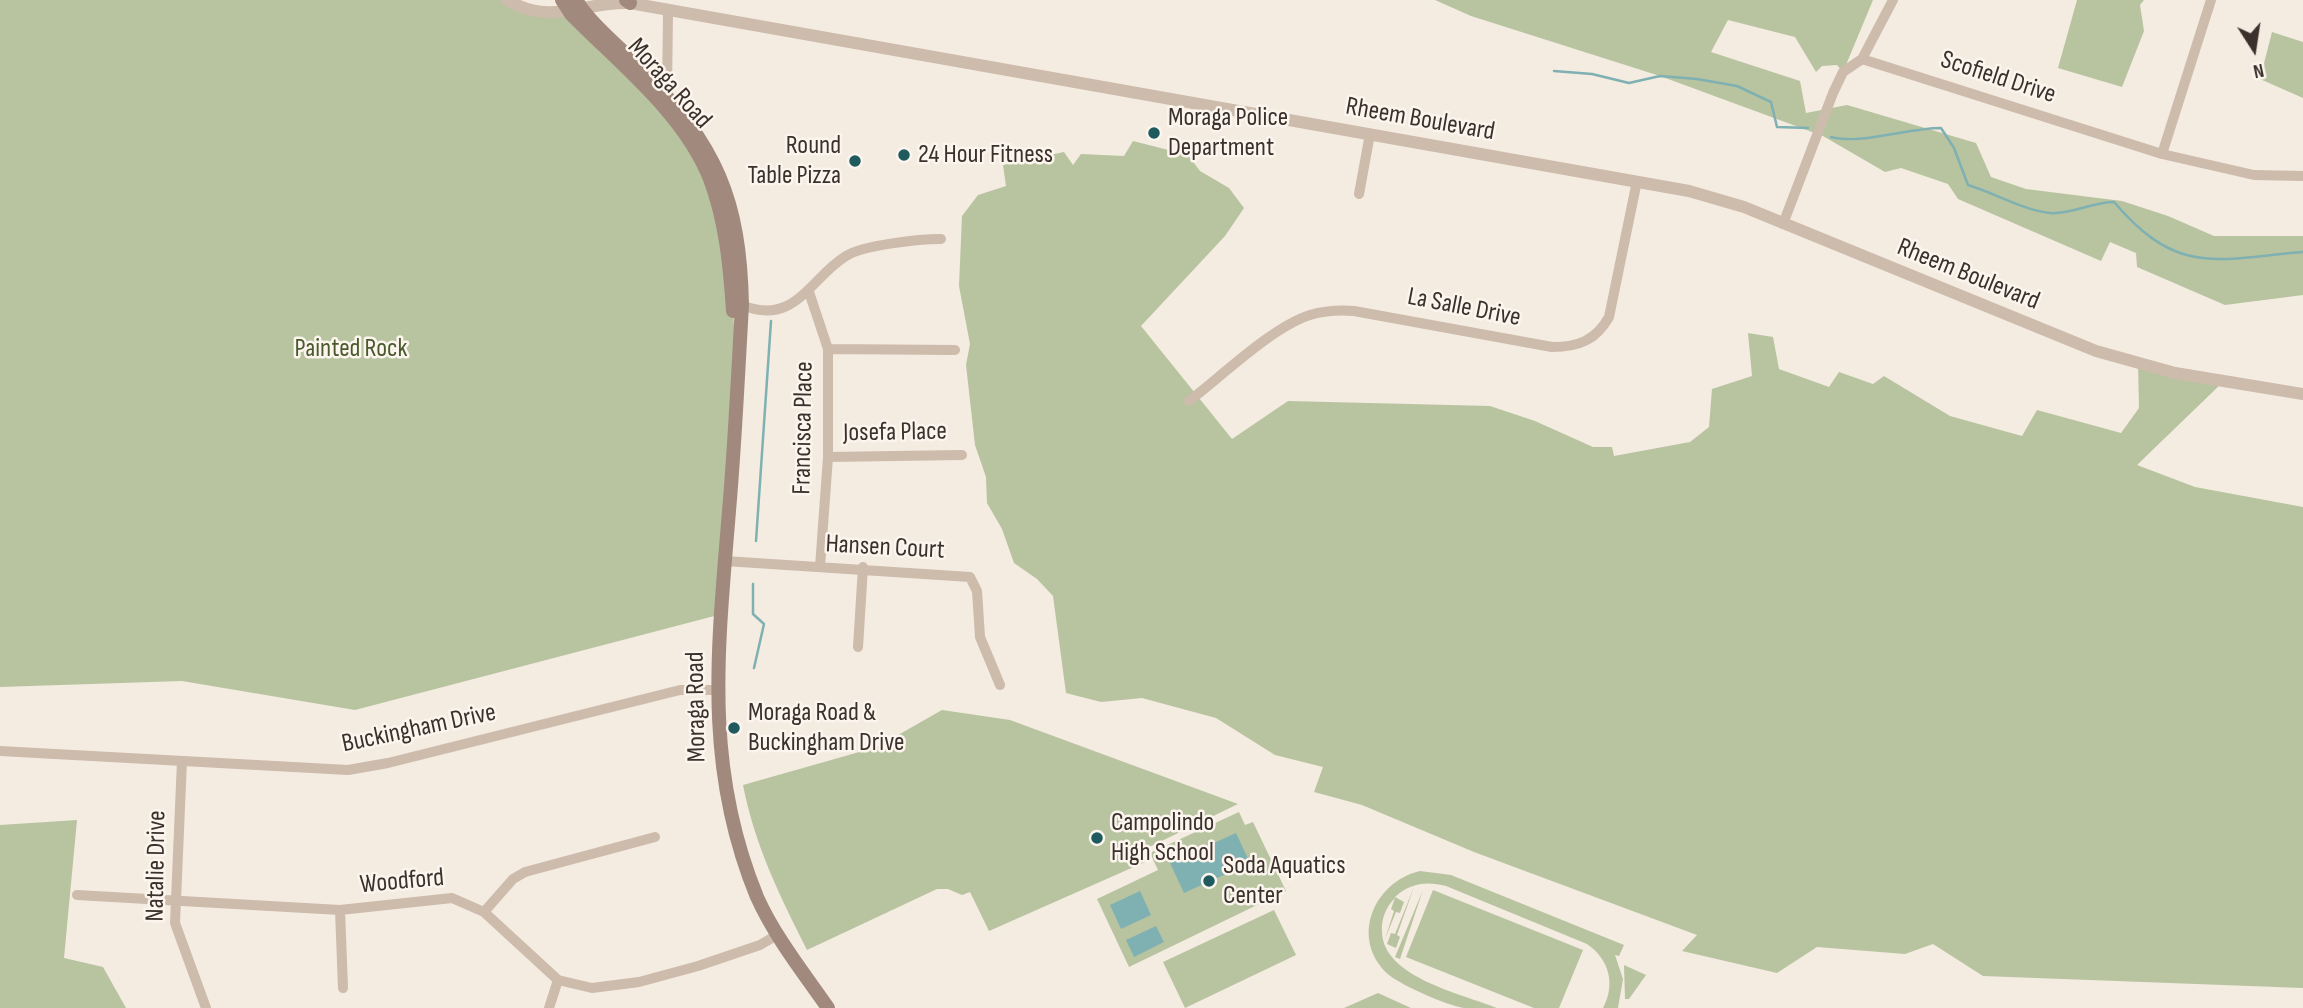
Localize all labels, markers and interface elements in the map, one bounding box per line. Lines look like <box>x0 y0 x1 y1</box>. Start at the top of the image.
north arrow <box>2219 14 2289 84</box>
street label: Moraga Road <box>620 32 718 136</box>
street label: Scofield Drive <box>1937 45 2059 111</box>
text: N <box>2251 58 2266 82</box>
street label: Rheem Boulevard <box>1343 92 1497 148</box>
place label: Moraga Police Department <box>1168 102 1288 164</box>
marker: Moraga Police Department <box>1146 125 1162 141</box>
place label: Round Table Pizza <box>747 130 841 192</box>
place label: 24 Hour Fitness <box>918 139 1053 171</box>
marker: 24 Hour Fitness <box>896 147 912 163</box>
marker: Round Table Pizza <box>847 153 863 169</box>
street label: Rheem Boulevard <box>1892 232 2044 318</box>
street label: La Salle Drive <box>1405 282 1523 334</box>
park label: Painted Rock <box>295 333 407 365</box>
street label: Francisca Place <box>787 361 821 495</box>
street label: Josefa Place <box>843 416 947 450</box>
street label: Hansen Court <box>825 529 945 567</box>
street label: Moraga Road <box>680 651 714 763</box>
street label: Buckingham Drive <box>339 697 499 761</box>
place label: Moraga Road & Buckingham Drive <box>748 697 904 758</box>
marker: Moraga Road & Buckingham Drive <box>726 720 742 736</box>
place label: Campolindo High School <box>1111 807 1214 868</box>
street label: Natalie Drive <box>140 810 174 922</box>
marker: Campolindo High School <box>1089 830 1105 846</box>
place label: Soda Aquatics Center <box>1223 850 1346 912</box>
street label: Woodford <box>359 863 445 901</box>
marker: Soda Aquatics Center <box>1201 873 1217 889</box>

